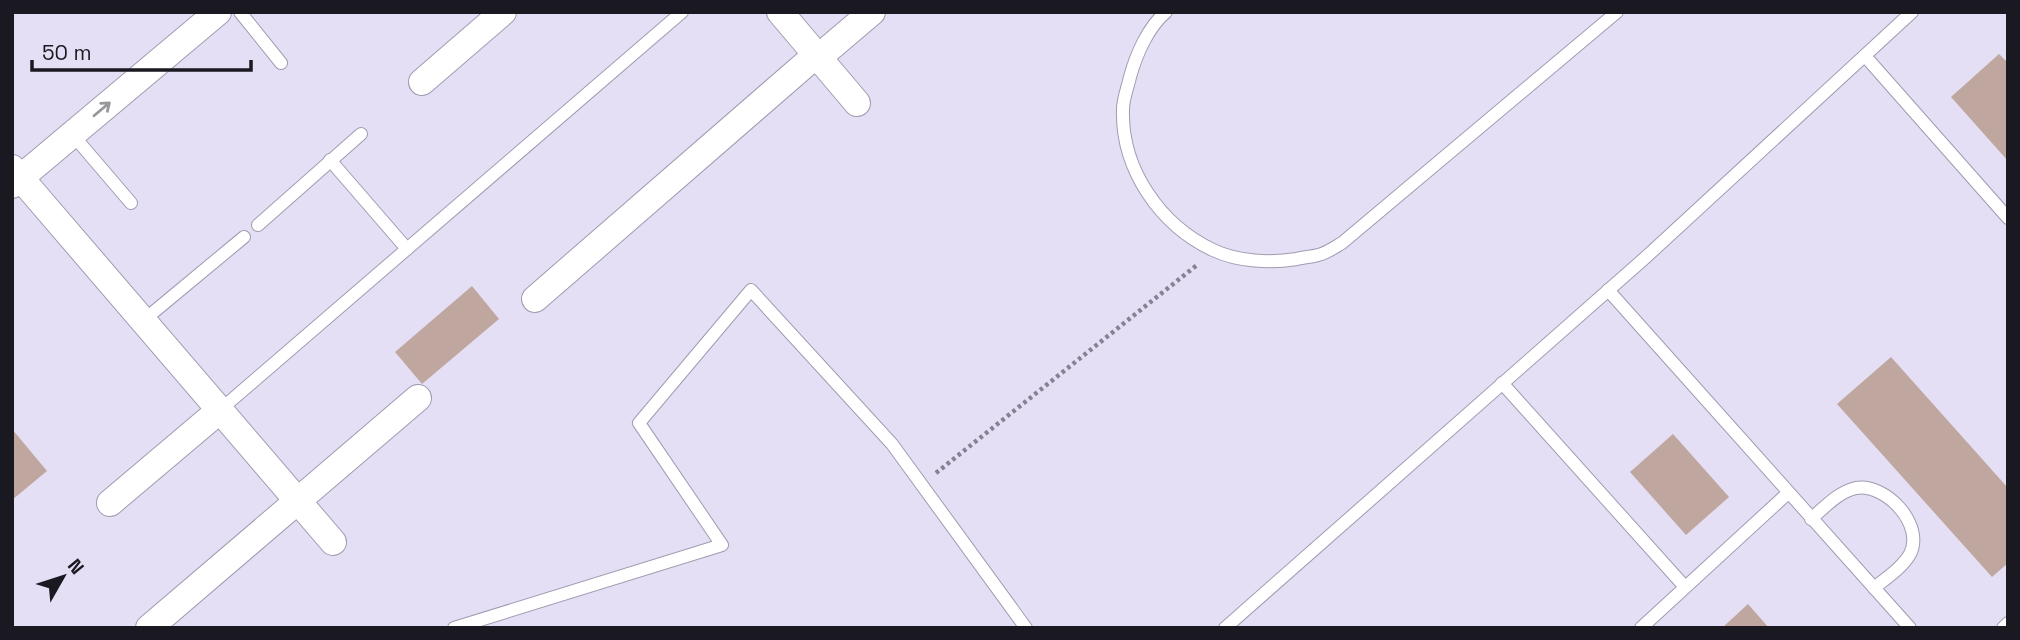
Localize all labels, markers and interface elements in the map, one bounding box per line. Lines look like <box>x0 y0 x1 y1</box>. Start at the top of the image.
scale bar <box>32 28 250 72</box>
text: 50 m <box>42 39 92 66</box>
one-way arrow <box>92 101 110 117</box>
north arrow <box>28 542 98 612</box>
text: N <box>62 554 90 579</box>

